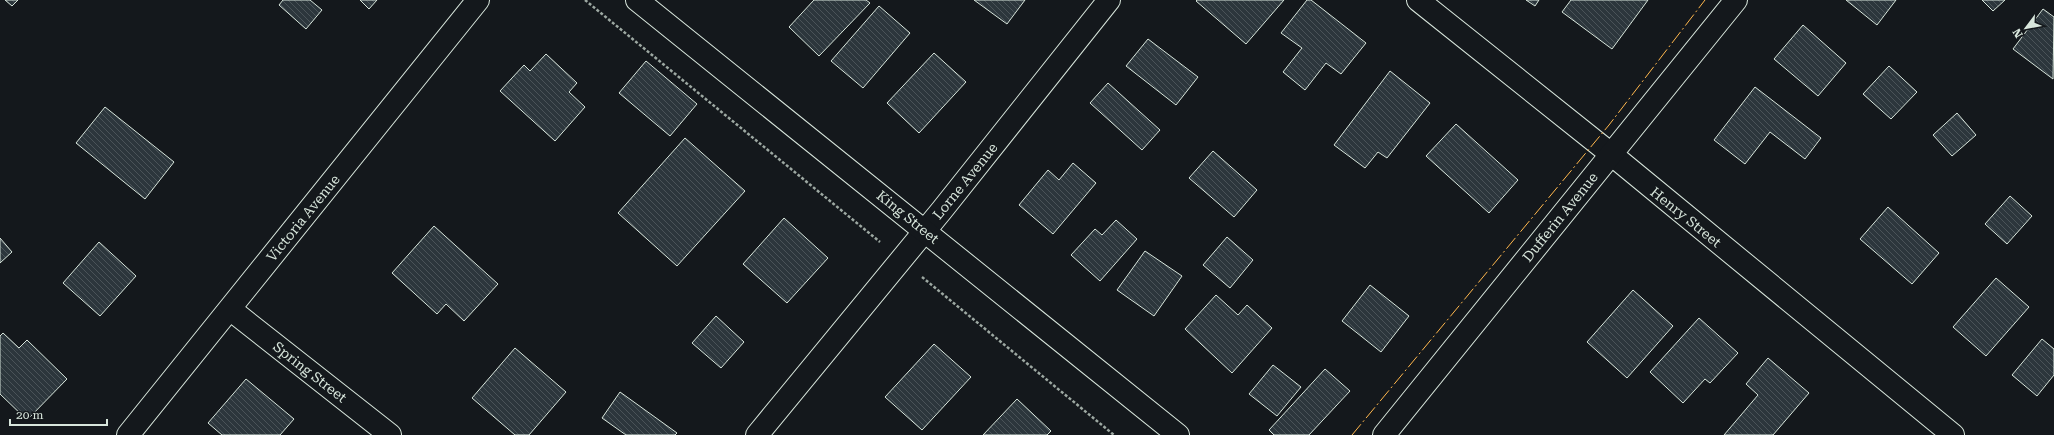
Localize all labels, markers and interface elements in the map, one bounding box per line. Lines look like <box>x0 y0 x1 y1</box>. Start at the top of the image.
north arrow <box>2006 8 2046 48</box>
text: N <box>2010 26 2026 40</box>
street label: Lorne Avenue <box>929 139 1001 222</box>
street label: Dufferin Avenue <box>1519 169 1601 265</box>
street label: Victoria Avenue <box>263 171 343 265</box>
street label: Henry Street <box>1647 184 1725 250</box>
street label: King Street <box>874 187 942 247</box>
street label: Spring Street <box>270 338 350 406</box>
scale bar <box>10 401 107 427</box>
text: 20 m <box>16 408 43 422</box>

